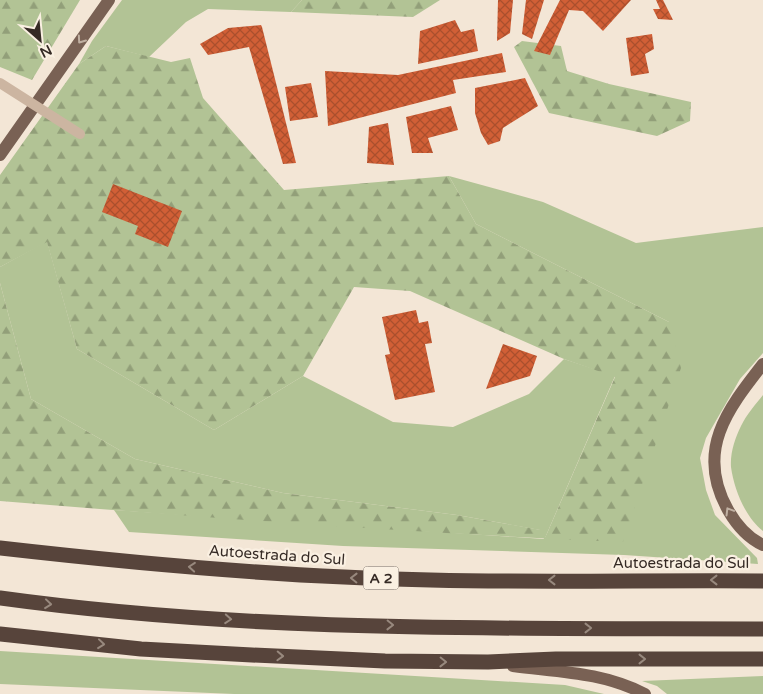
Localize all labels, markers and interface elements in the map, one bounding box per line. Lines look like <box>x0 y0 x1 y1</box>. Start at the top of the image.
north arrow <box>15 15 65 65</box>
one-way arrow <box>78 34 87 44</box>
text: N <box>37 41 55 61</box>
one-way arrow <box>726 507 736 516</box>
street label: Autoestrada do Sul <box>208 541 346 569</box>
street label: Autoestrada do Sul <box>613 554 749 572</box>
one-way arrow <box>188 562 196 573</box>
road number: A 2 <box>364 566 398 590</box>
one-way arrow <box>350 573 358 583</box>
one-way arrow <box>548 575 556 585</box>
one-way arrow <box>710 575 718 585</box>
one-way arrow <box>45 598 53 609</box>
one-way arrow <box>224 613 232 624</box>
one-way arrow <box>386 620 394 630</box>
one-way arrow <box>584 623 592 633</box>
one-way arrow <box>97 638 105 649</box>
one-way arrow <box>276 651 284 662</box>
one-way arrow <box>638 654 646 664</box>
one-way arrow <box>439 656 447 667</box>

